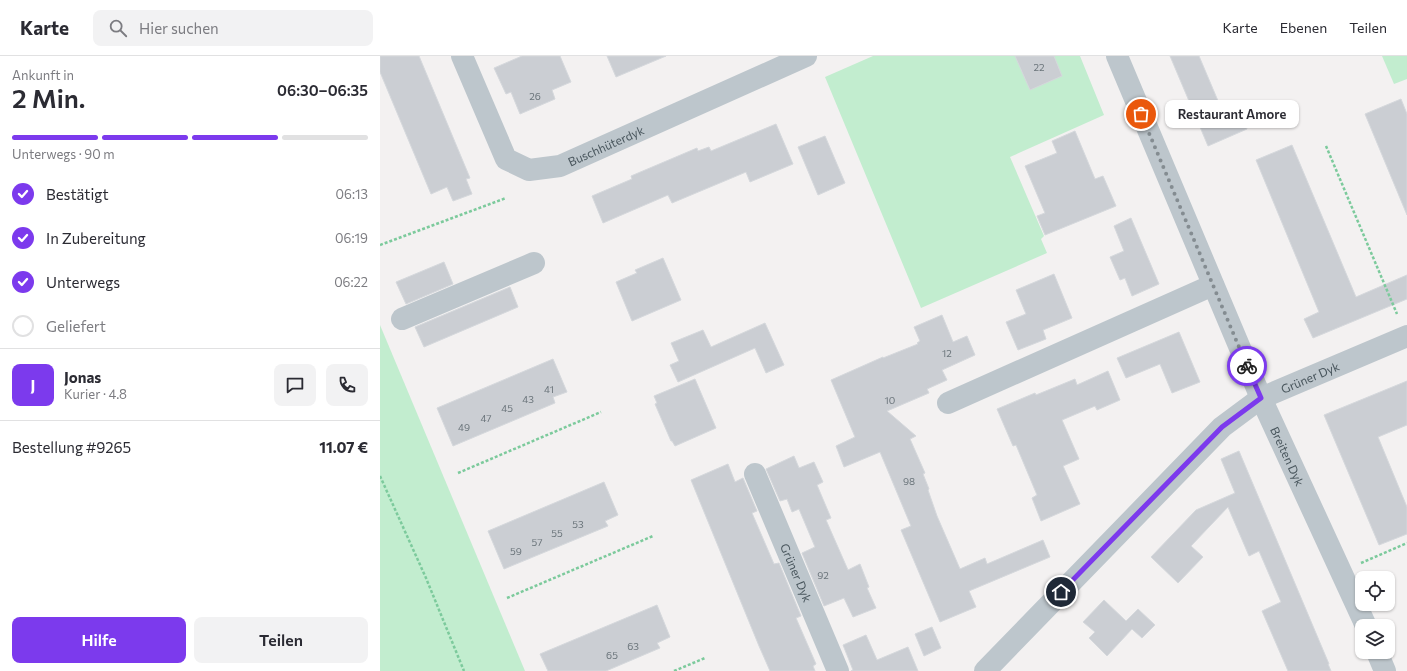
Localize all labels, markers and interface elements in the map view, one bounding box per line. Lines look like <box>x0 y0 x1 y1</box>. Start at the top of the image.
search box <box>93 10 373 46</box>
text: Karte <box>20 16 69 39</box>
icon: search <box>107 17 129 39</box>
text: Hier suchen <box>139 19 219 37</box>
text: Karte <box>1222 19 1258 36</box>
text: Ebenen <box>1280 19 1327 36</box>
text: Teilen <box>1349 19 1387 36</box>
house number: 22 <box>1033 61 1045 73</box>
text: Ankunft in <box>12 67 74 83</box>
text: 06:30–06:35 <box>277 81 368 99</box>
text: 2 Min. <box>12 82 85 113</box>
house number: 26 <box>529 90 541 102</box>
pin <box>1124 97 1158 131</box>
callout: Restaurant Amore <box>1165 100 1299 128</box>
icon: bag <box>1130 103 1152 125</box>
text: Restaurant Amore <box>1178 106 1286 122</box>
street label: Buschhüterdyk <box>566 122 647 169</box>
text: Unterwegs · 90 m <box>12 146 114 162</box>
icon: check <box>12 183 34 205</box>
text: Bestätigt <box>46 185 109 203</box>
text: 06:13 <box>336 186 368 202</box>
icon: check <box>12 227 34 249</box>
text: In Zubereitung <box>46 229 146 247</box>
text: 06:19 <box>335 230 368 246</box>
icon: check <box>12 271 34 293</box>
text: Unterwegs <box>46 273 120 291</box>
text: 06:22 <box>334 274 368 290</box>
text: Geliefert <box>46 317 106 335</box>
courier <box>1227 346 1267 386</box>
house number: 12 <box>942 347 952 359</box>
icon: bike <box>1236 355 1258 377</box>
street label: Grüner Dyk <box>1279 358 1342 396</box>
button: chat <box>274 364 316 406</box>
button: phone <box>326 364 368 406</box>
text: Jonas <box>64 368 101 386</box>
text: J <box>31 376 35 394</box>
house number: 41 <box>544 383 554 395</box>
text: Kurier · 4.8 <box>64 386 127 402</box>
house number: 43 <box>522 393 534 405</box>
house number: 10 <box>885 394 895 406</box>
house number: 45 <box>501 402 513 414</box>
house number: 47 <box>480 412 492 424</box>
house number: 49 <box>458 421 470 433</box>
street label: Breiten Dyk <box>1268 424 1308 488</box>
text: Bestellung #9265 <box>12 438 131 456</box>
text: 11.07 € <box>319 438 368 456</box>
house number: 98 <box>903 475 915 487</box>
house number: 53 <box>572 518 584 530</box>
house number: 55 <box>551 527 563 539</box>
house number: 57 <box>531 536 543 548</box>
street label: Grüner Dyk <box>778 541 815 604</box>
house number: 59 <box>510 545 522 557</box>
house number: 92 <box>817 569 829 581</box>
map controls <box>1355 571 1395 659</box>
button: locate <box>1355 571 1395 611</box>
pin <box>1044 575 1078 609</box>
icon: home <box>1050 581 1072 603</box>
button: Hilfe <box>12 617 186 663</box>
button: Teilen <box>194 617 368 663</box>
button: layers <box>1355 619 1395 659</box>
house number: 63 <box>627 640 639 652</box>
house number: 65 <box>606 649 618 661</box>

